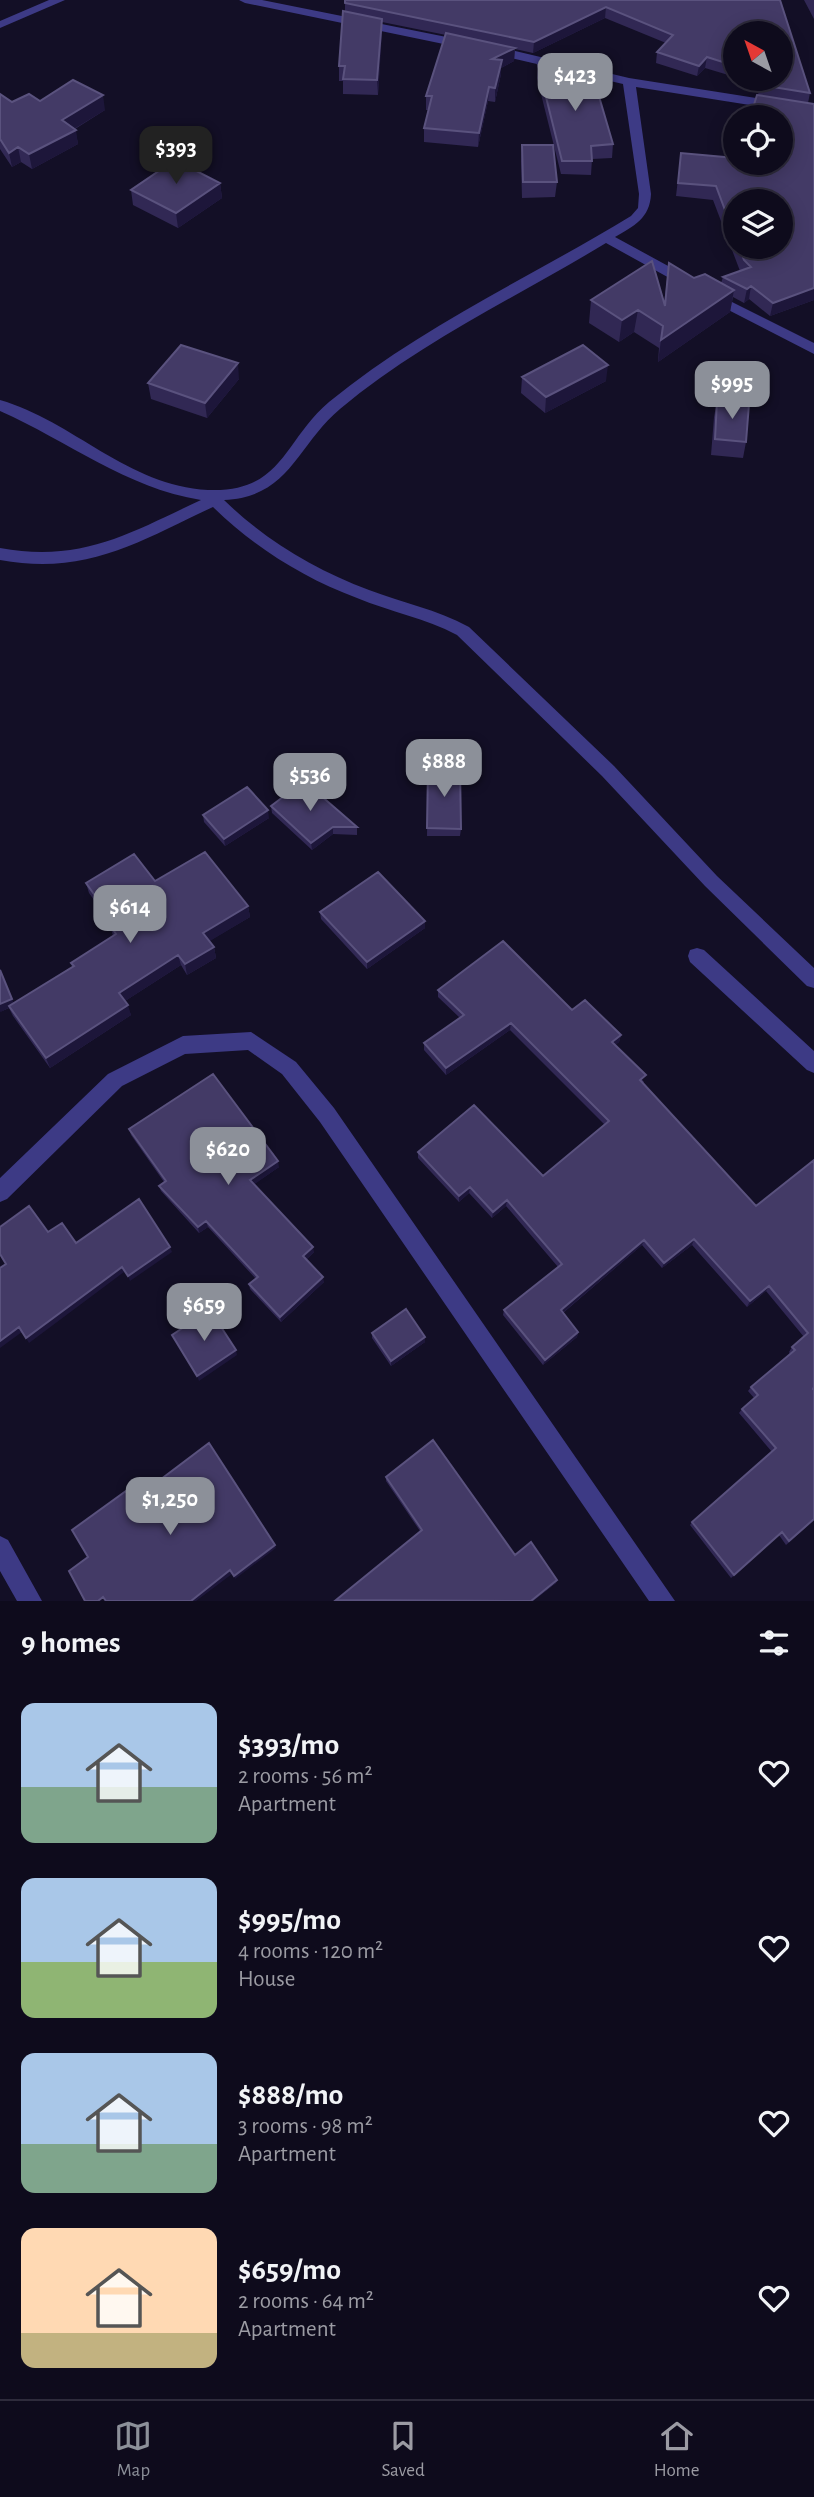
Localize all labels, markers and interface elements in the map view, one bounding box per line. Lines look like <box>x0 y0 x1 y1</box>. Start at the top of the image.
north arrow <box>723 21 793 91</box>
map controls <box>723 21 793 259</box>
pin: $423 <box>534 54 616 113</box>
text: $423 <box>554 64 596 87</box>
button: locate <box>723 105 793 175</box>
pin: $393 <box>135 127 217 186</box>
text: $393 <box>155 137 197 160</box>
button: layers <box>723 189 793 259</box>
pin: $995 <box>691 362 773 421</box>
text: $995 <box>711 372 753 395</box>
pin: $888 <box>403 740 485 799</box>
text: $888 <box>422 750 466 773</box>
pin: $536 <box>269 754 351 813</box>
text: $536 <box>289 764 331 787</box>
pin: $614 <box>89 886 171 945</box>
text: $614 <box>109 896 151 919</box>
pin: $620 <box>187 1128 269 1187</box>
text: $620 <box>206 1138 250 1161</box>
pin: $659 <box>163 1284 245 1343</box>
text: $659 <box>183 1294 225 1317</box>
pin: $1,250 <box>113 1478 227 1537</box>
text: $1,250 <box>142 1488 198 1511</box>
icon: filters <box>755 1624 793 1662</box>
text: 9 homes <box>21 1628 121 1658</box>
text: $393/mo <box>238 1730 339 1760</box>
icon: home <box>77 1731 161 1815</box>
icon: heart <box>755 1754 793 1792</box>
text: 2 rooms · 56 m² <box>238 1765 372 1788</box>
text: Apartment <box>238 1793 336 1816</box>
text: $995/mo <box>238 1905 341 1935</box>
icon: home <box>77 1906 161 1990</box>
icon: heart <box>755 1929 793 1967</box>
text: 4 rooms · 120 m² <box>238 1940 383 1963</box>
text: House <box>238 1968 295 1991</box>
text: $888/mo <box>238 2080 343 2110</box>
icon: home <box>77 2081 161 2165</box>
icon: heart <box>755 2104 793 2142</box>
text: 3 rooms · 98 m² <box>238 2115 373 2138</box>
text: Apartment <box>238 2143 336 2166</box>
text: $659/mo <box>238 2255 341 2285</box>
icon: home <box>77 2256 161 2340</box>
icon: heart <box>755 2279 793 2317</box>
text: 2 rooms · 64 m² <box>238 2290 374 2313</box>
text: Apartment <box>238 2318 336 2341</box>
tab: Map <box>114 2417 152 2482</box>
tab: Saved <box>381 2417 425 2482</box>
tab: Home <box>654 2417 700 2482</box>

